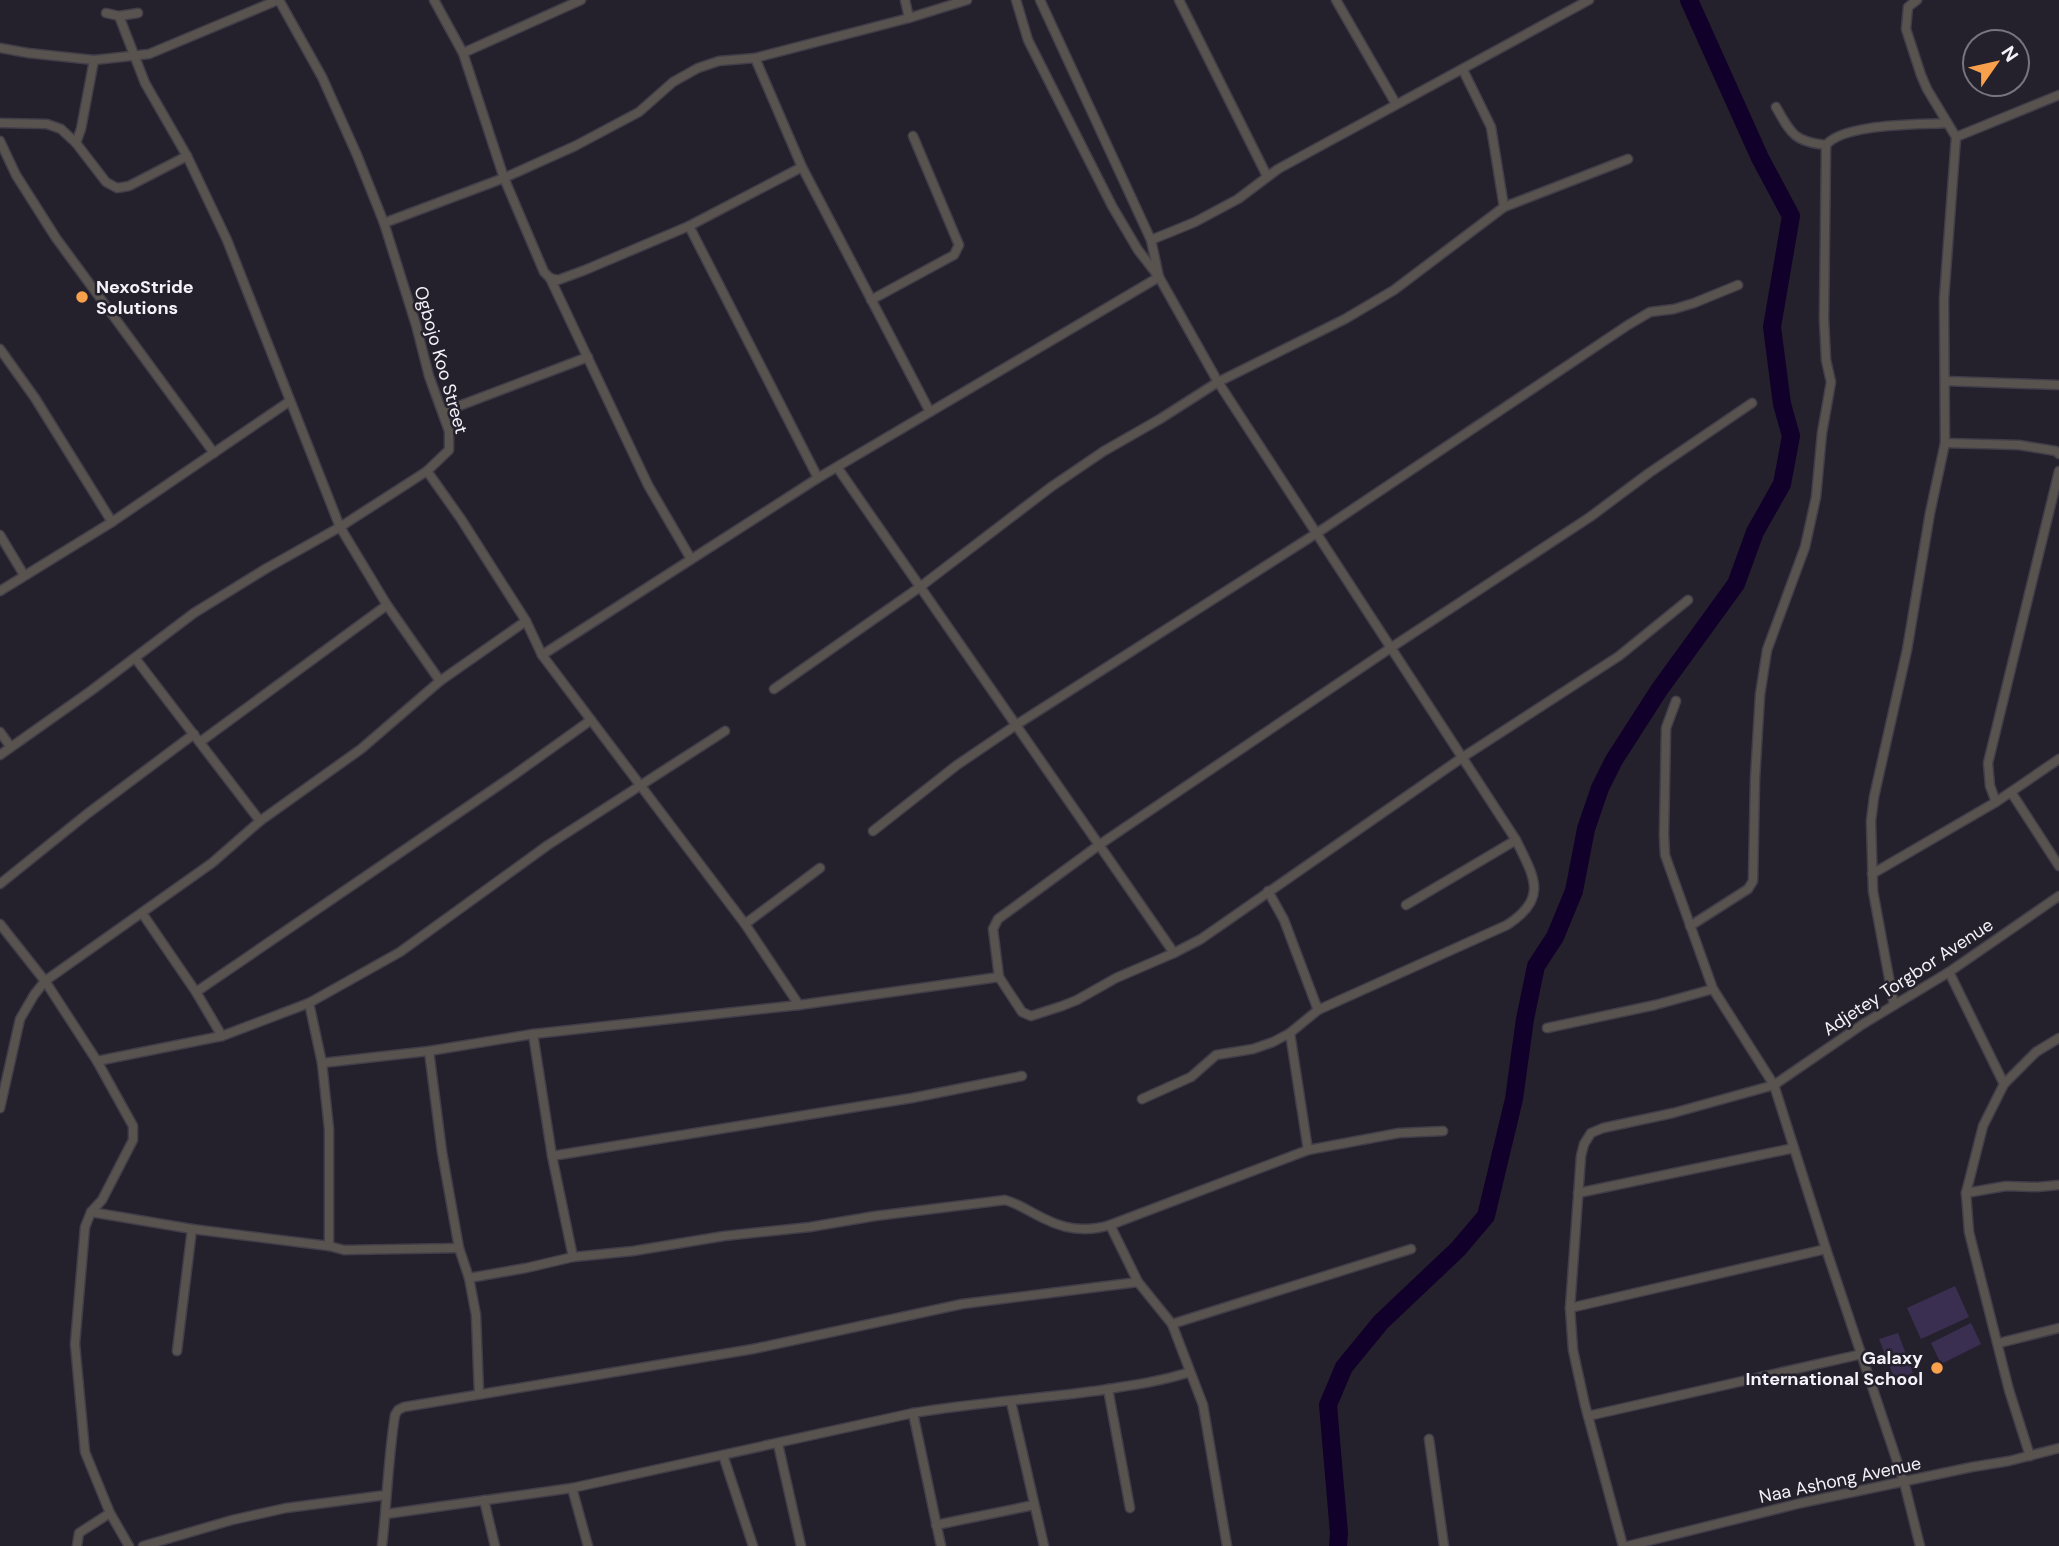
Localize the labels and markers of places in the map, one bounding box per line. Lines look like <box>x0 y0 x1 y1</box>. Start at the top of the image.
place label: NexoStride Solutions <box>96 275 194 320</box>
marker: NexoStride Solutions <box>74 289 90 305</box>
place label: Galaxy International School <box>1746 1346 1923 1391</box>
marker: Galaxy International School <box>1929 1360 1945 1376</box>

